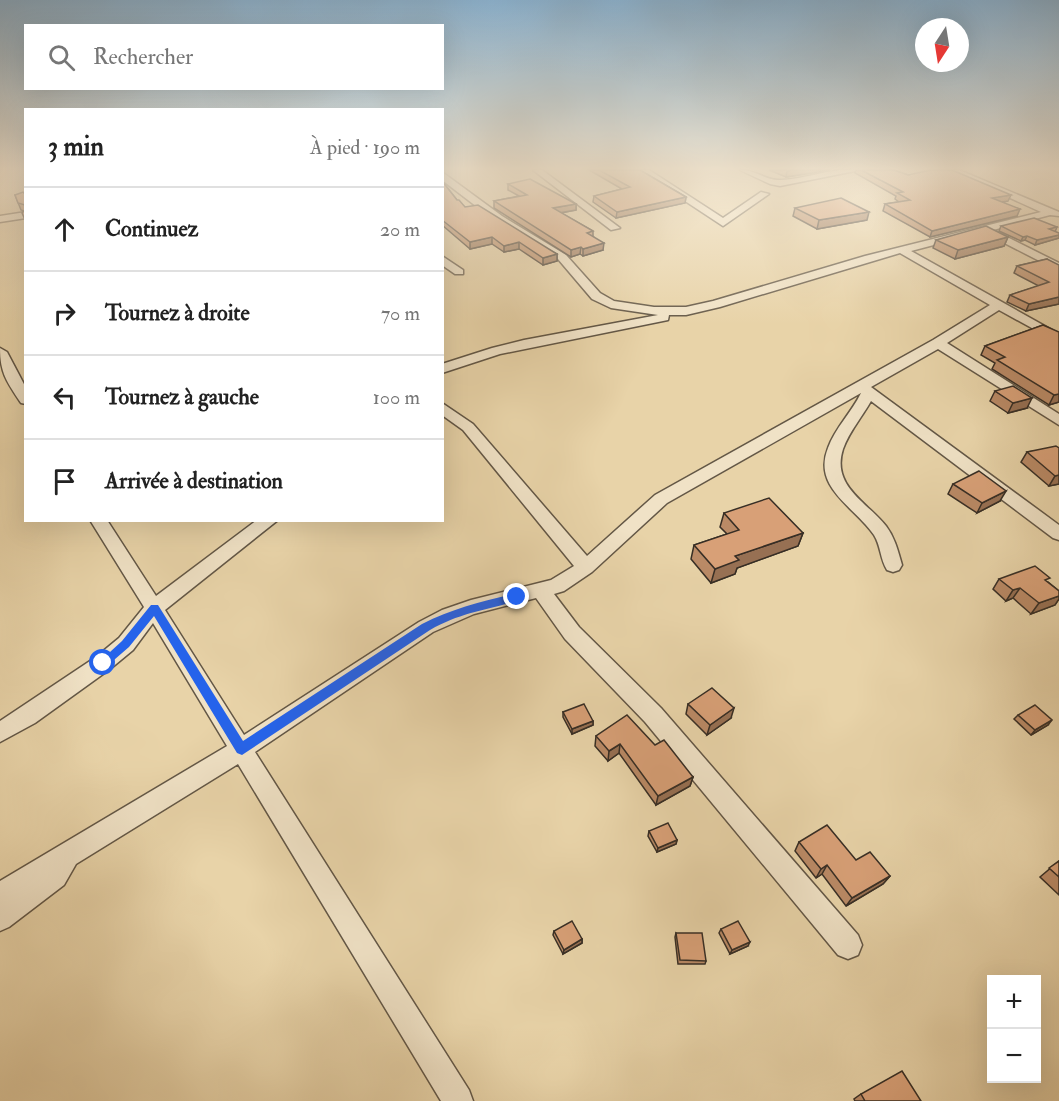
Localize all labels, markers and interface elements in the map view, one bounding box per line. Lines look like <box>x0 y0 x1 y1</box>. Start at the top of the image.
north arrow <box>915 18 969 72</box>
search box <box>24 24 444 90</box>
icon: search <box>45 41 78 74</box>
text: Rechercher <box>93 43 193 71</box>
text: 3 min <box>48 131 104 163</box>
text: À pied · 190 m <box>310 135 420 160</box>
icon: ahead <box>48 213 81 246</box>
text: Continuez <box>105 215 198 243</box>
text: 20 m <box>380 217 420 242</box>
icon: right <box>48 297 81 330</box>
text: Tournez à droite <box>105 299 250 327</box>
text: 70 m <box>381 301 420 326</box>
icon: left <box>48 381 81 414</box>
text: Tournez à gauche <box>105 383 259 411</box>
text: 100 m <box>373 385 420 410</box>
icon: arrive <box>48 465 81 498</box>
text: Arrivée à destination <box>105 467 283 495</box>
route end <box>503 583 529 609</box>
route start <box>89 649 115 675</box>
map controls <box>987 975 1041 1083</box>
button: + <box>987 975 1041 1029</box>
button: − <box>987 1029 1041 1083</box>

